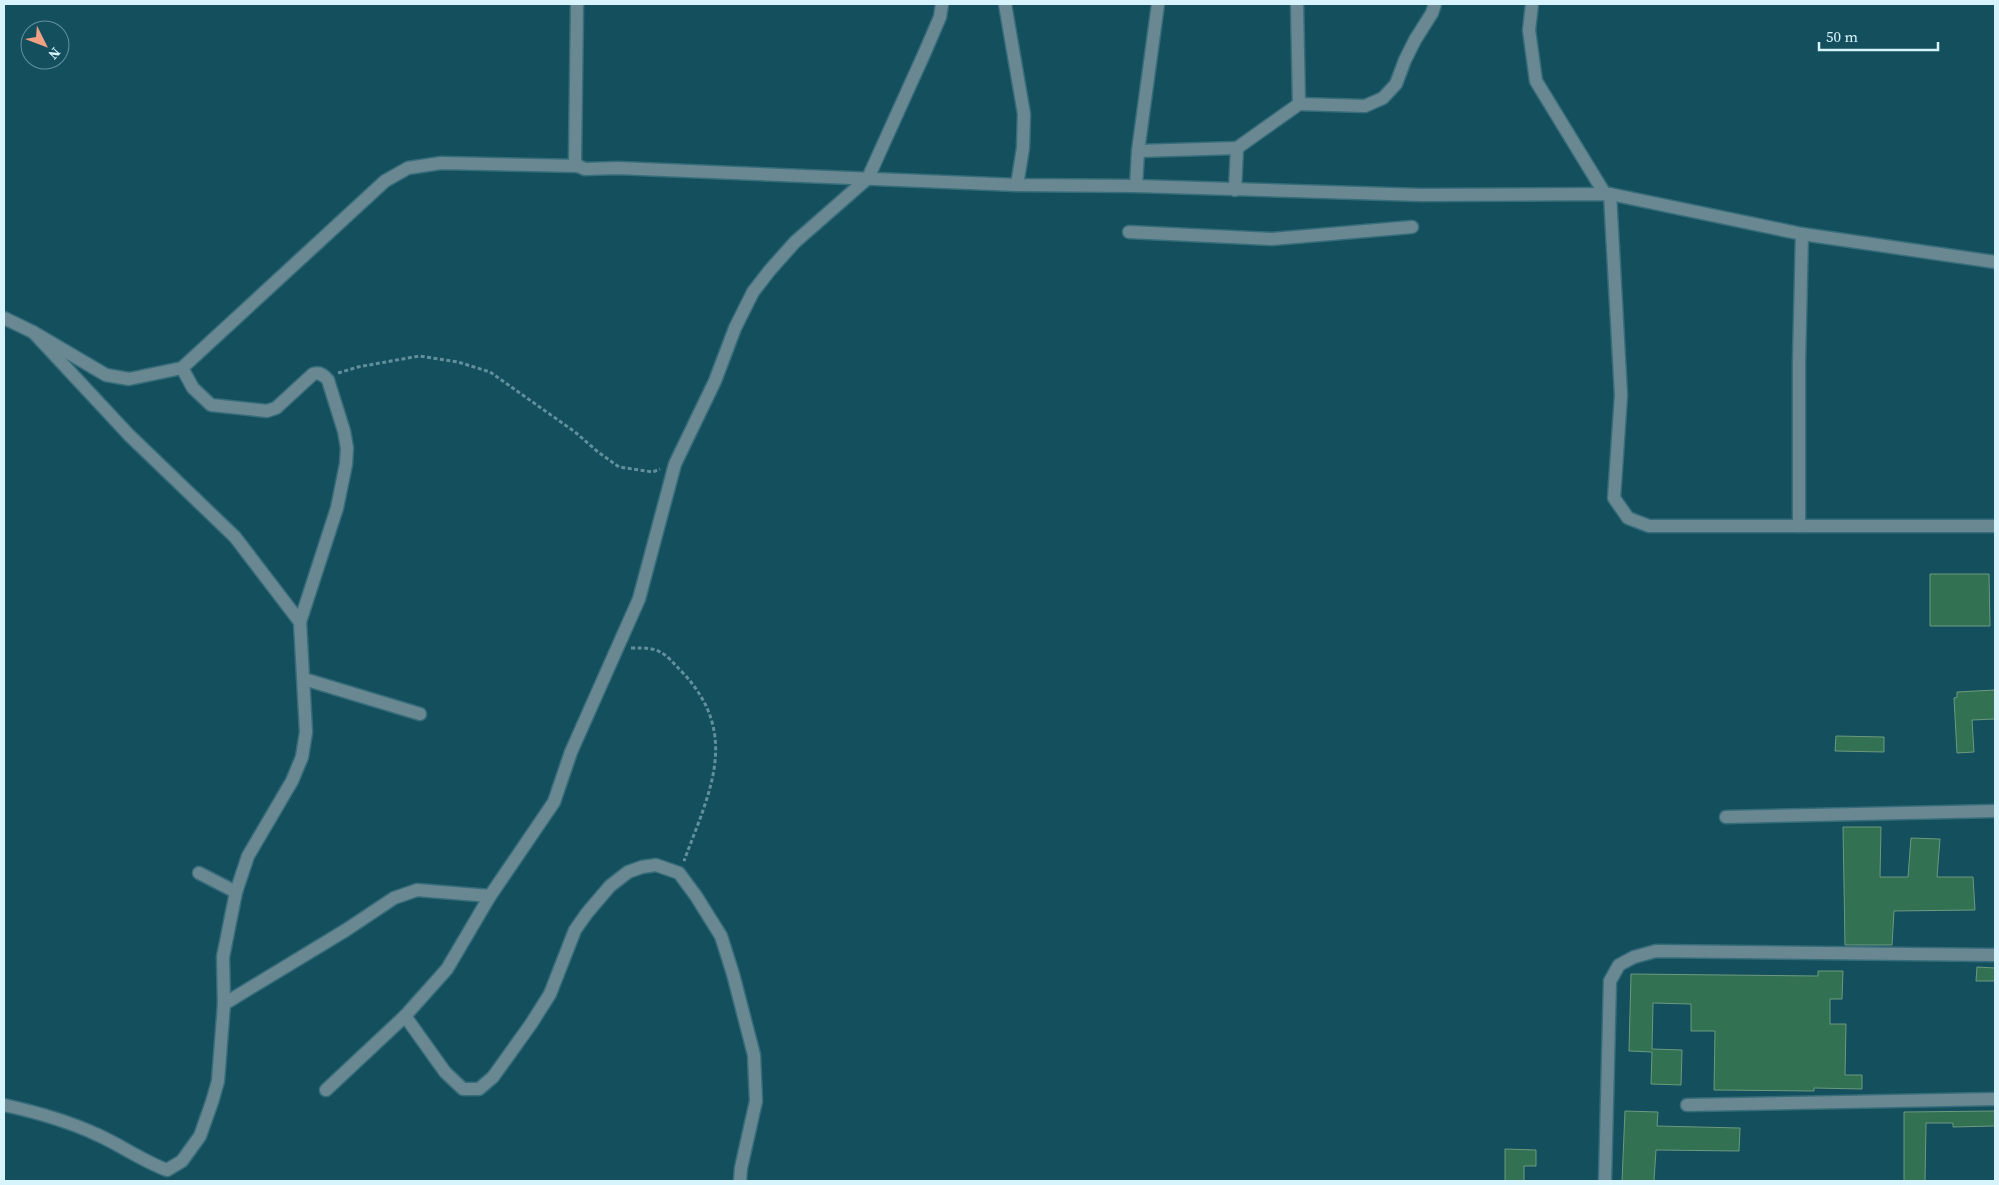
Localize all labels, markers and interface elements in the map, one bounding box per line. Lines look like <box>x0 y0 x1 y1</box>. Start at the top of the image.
north arrow <box>20 20 70 70</box>
scale bar <box>1819 20 1938 52</box>
text: 50 m <box>1826 26 1858 47</box>
text: N <box>44 43 66 64</box>

